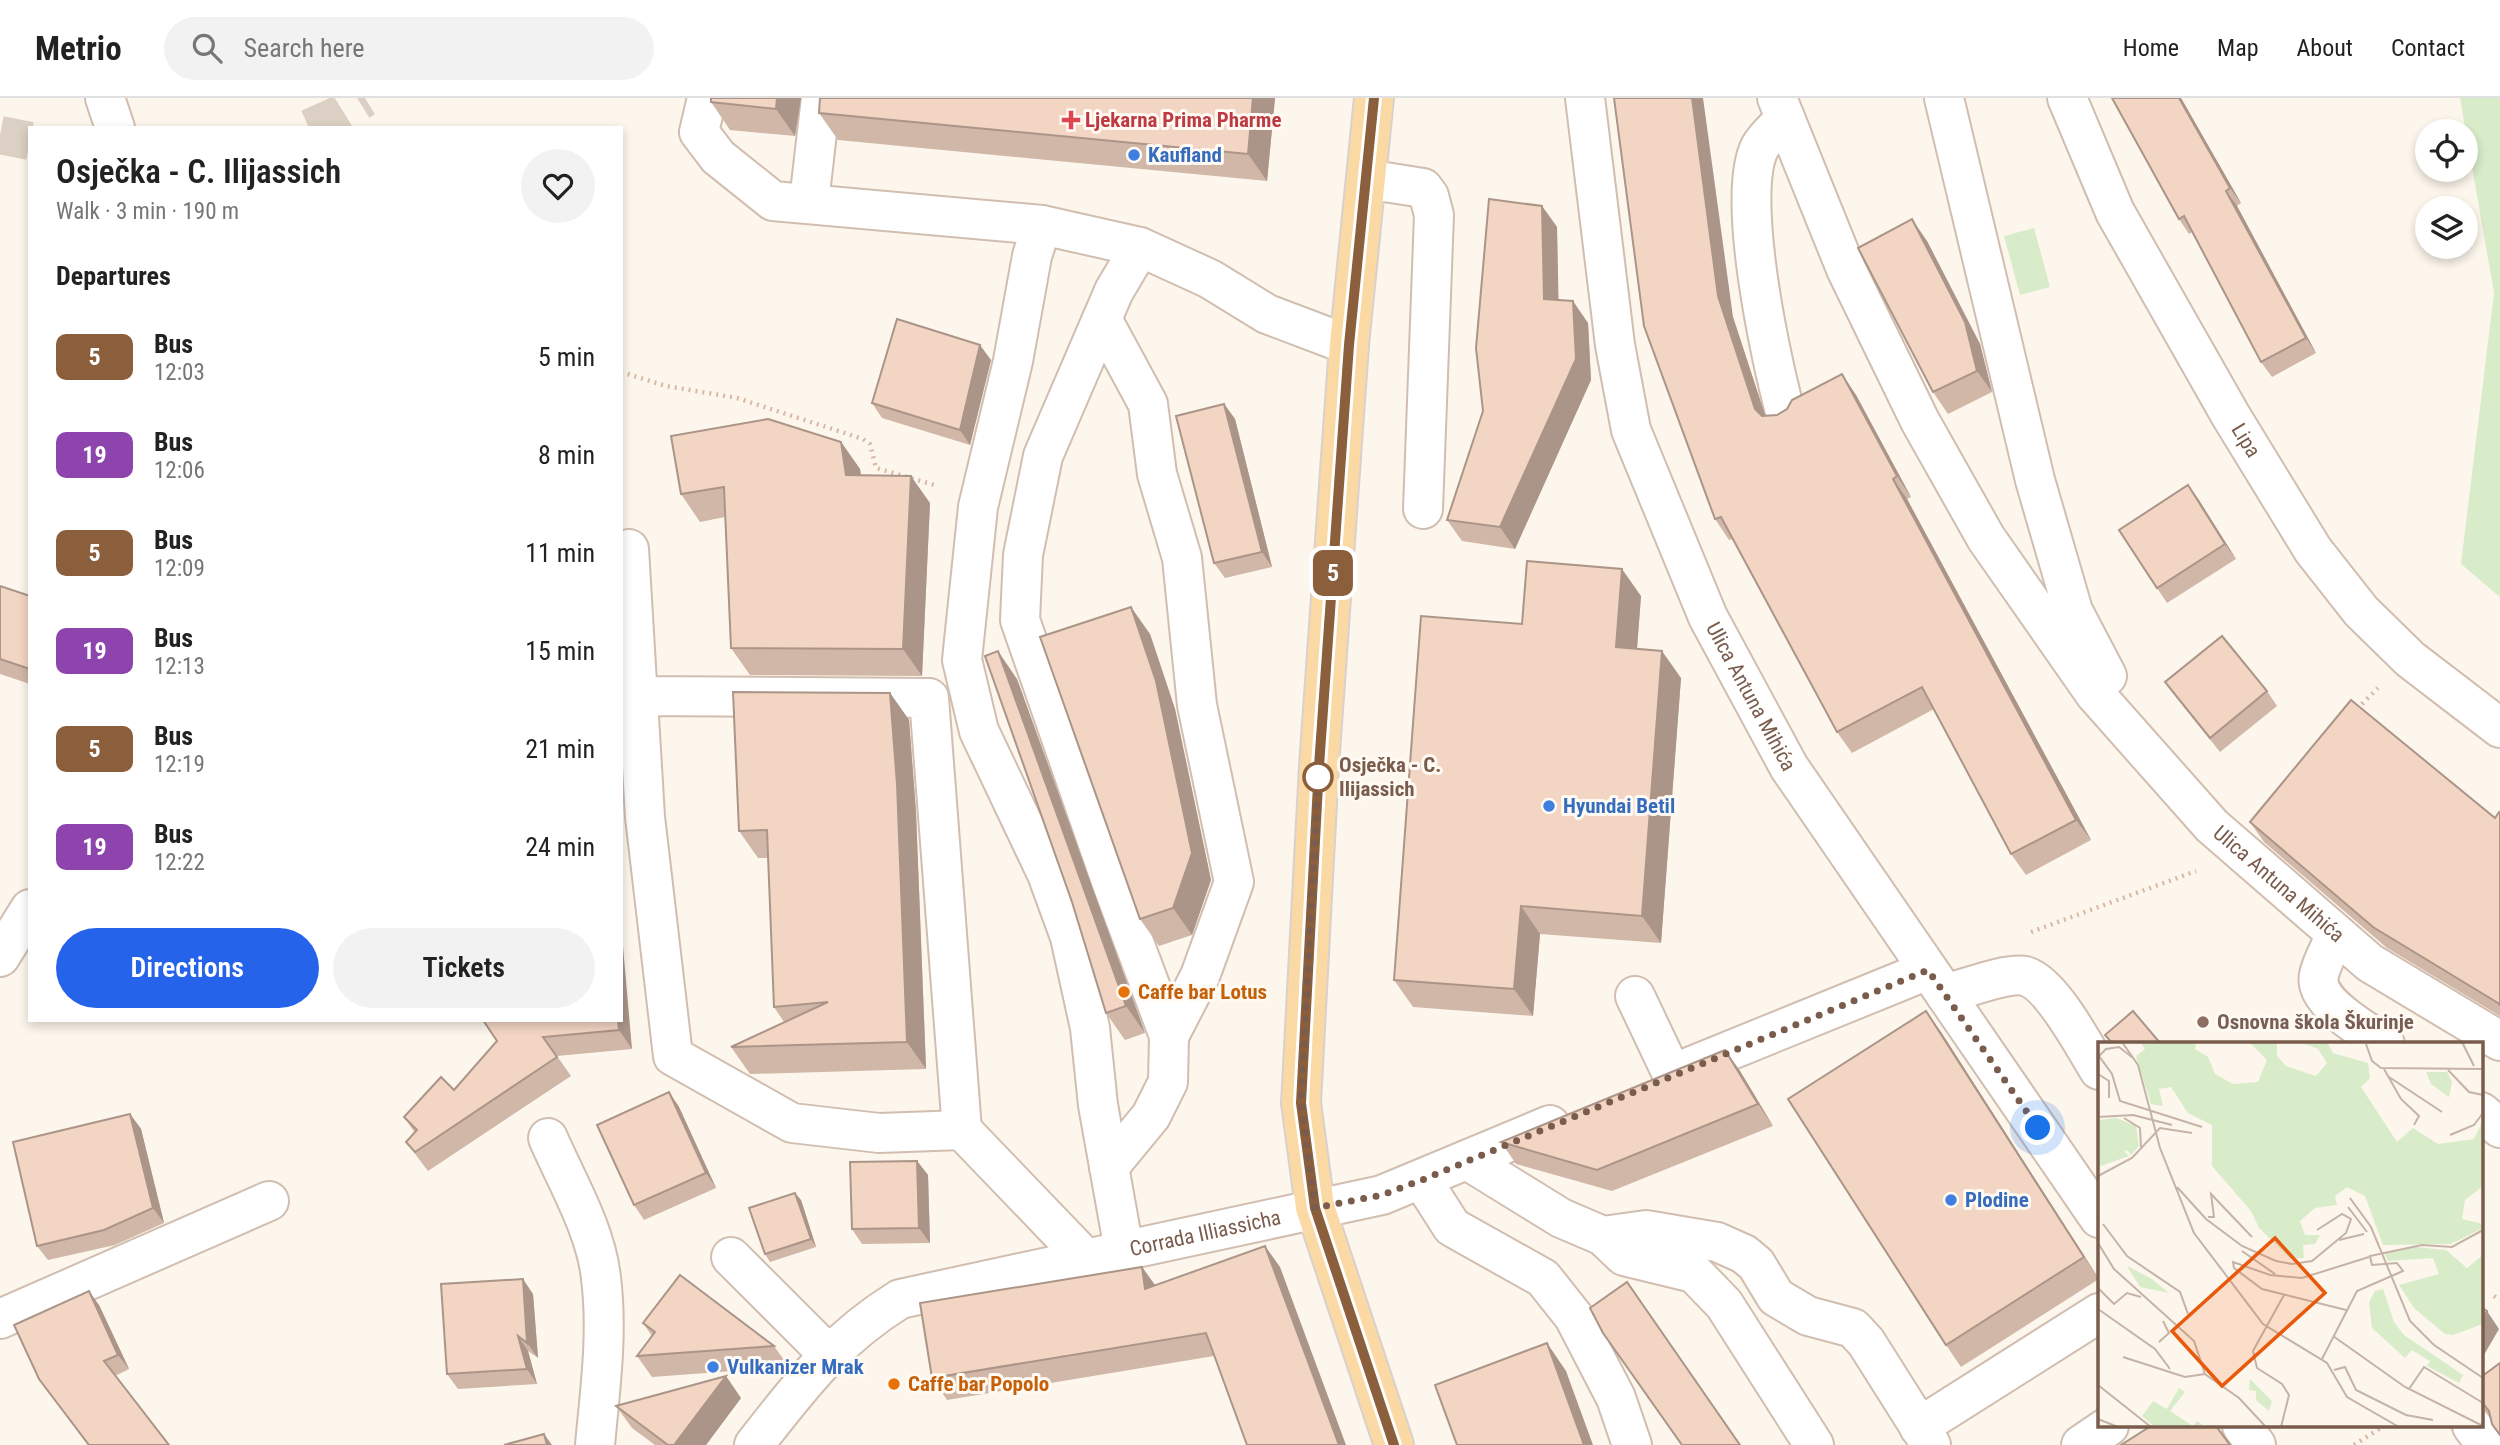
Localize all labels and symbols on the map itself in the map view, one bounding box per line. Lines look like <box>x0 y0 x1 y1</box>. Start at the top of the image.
place label: Ljekarna Prima Pharme <box>1085 108 1281 132</box>
marker: Ljekarna Prima Pharme <box>1063 112 1079 128</box>
place label: Kaufland <box>1148 143 1222 167</box>
marker: Kaufland <box>1126 147 1142 163</box>
street label: Lipa <box>2227 419 2265 462</box>
line badge: 5 <box>1310 550 1356 596</box>
street label: Ulica Antuna Mihića <box>1701 618 1801 775</box>
place label: Osječka - C. Ilijassich <box>1339 753 1441 801</box>
marker: Osječka - C. Ilijassich <box>1303 762 1333 792</box>
place label: Hyundai Betil <box>1563 794 1675 818</box>
marker: Hyundai Betil <box>1541 798 1557 814</box>
street label: Ulica Antuna Mihića <box>2209 821 2349 947</box>
place label: Caffe bar Lotus <box>1138 980 1267 1004</box>
marker: Caffe bar Lotus <box>1116 984 1132 1000</box>
place label: Osnovna škola Škurinje <box>2217 1010 2414 1034</box>
marker: Osnovna škola Škurinje <box>2195 1014 2211 1030</box>
inset map <box>2098 1042 2482 1428</box>
your location <box>2020 1110 2055 1145</box>
place label: Plodine <box>1965 1188 2029 1212</box>
marker: Plodine <box>1943 1192 1959 1208</box>
street label: Corrada Illiassicha <box>1127 1205 1283 1261</box>
place label: Vulkanizer Mrak <box>727 1355 865 1379</box>
marker: Vulkanizer Mrak <box>705 1359 721 1375</box>
place label: Caffe bar Popolo <box>908 1372 1049 1396</box>
marker: Caffe bar Popolo <box>886 1376 902 1392</box>

